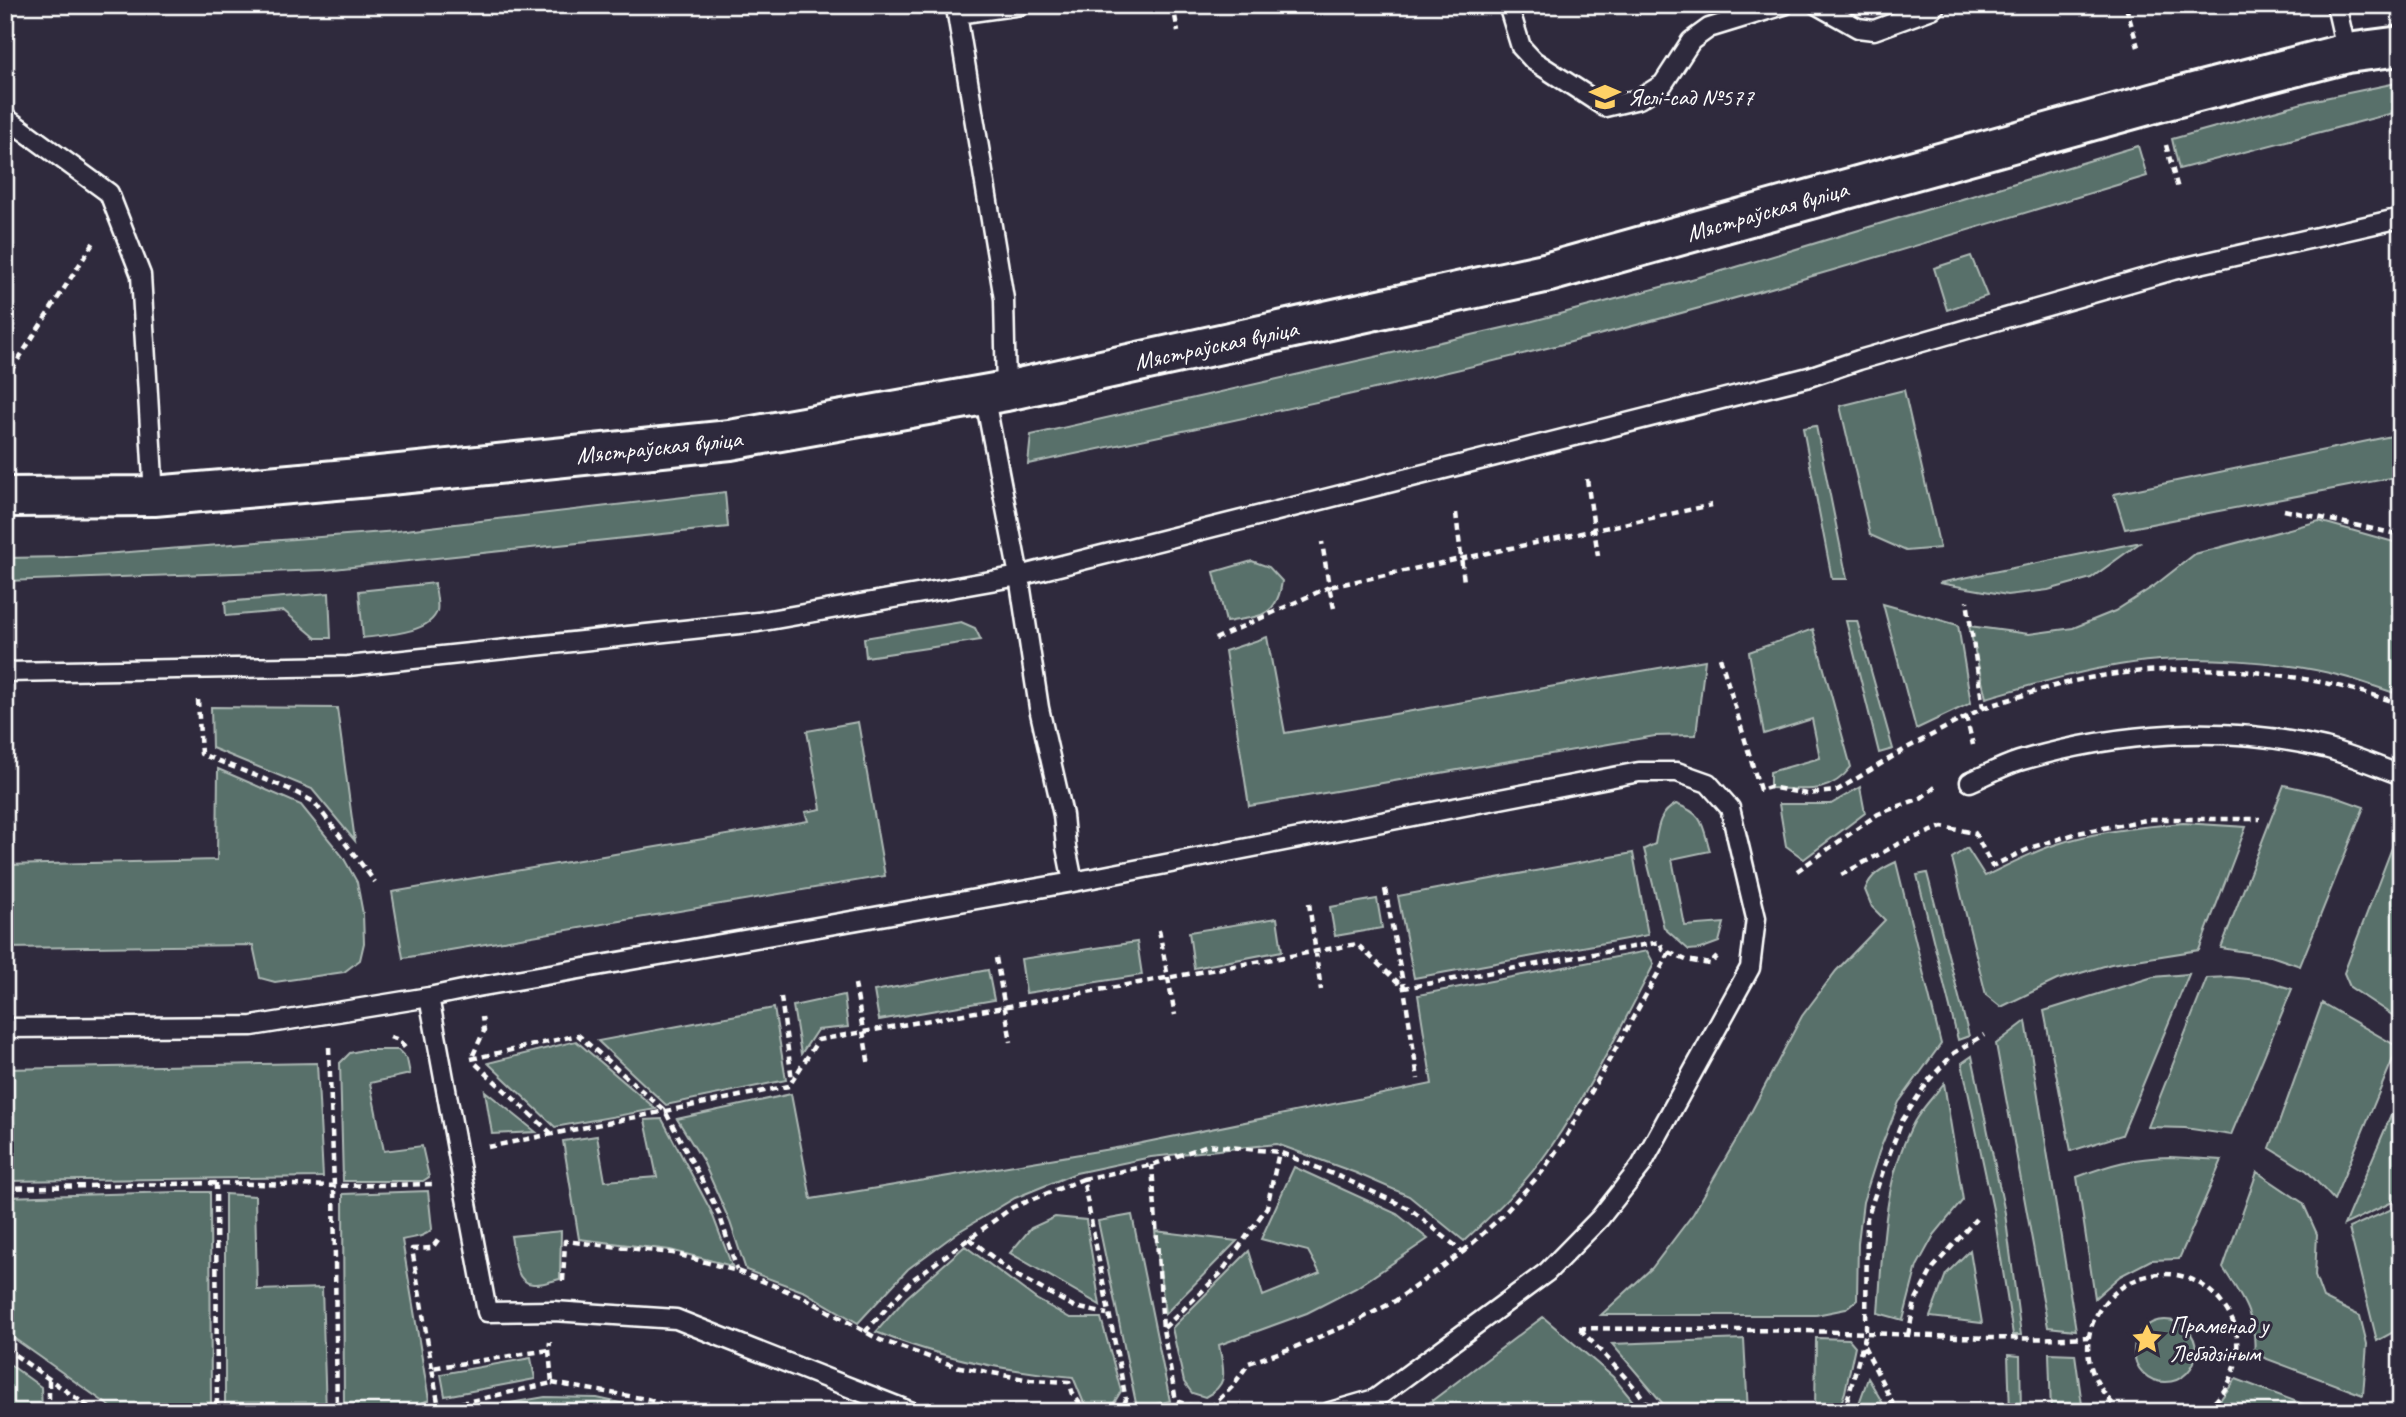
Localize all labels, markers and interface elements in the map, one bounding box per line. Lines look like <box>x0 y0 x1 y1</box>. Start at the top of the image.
school or university icon: Яслі-сад №577 <box>1588 80 1622 114</box>
place label: Яслі-сад №577 <box>1628 82 1755 112</box>
street label: Мястраўская вуліца <box>1683 173 1853 248</box>
street label: Мястраўская вуліца <box>1131 313 1302 377</box>
street label: Мястраўская вуліца <box>575 423 745 471</box>
place label: Праменад у Лебядзіным <box>2170 1310 2270 1368</box>
place icon: Праменад у Лебядзіным <box>2130 1322 2164 1356</box>

